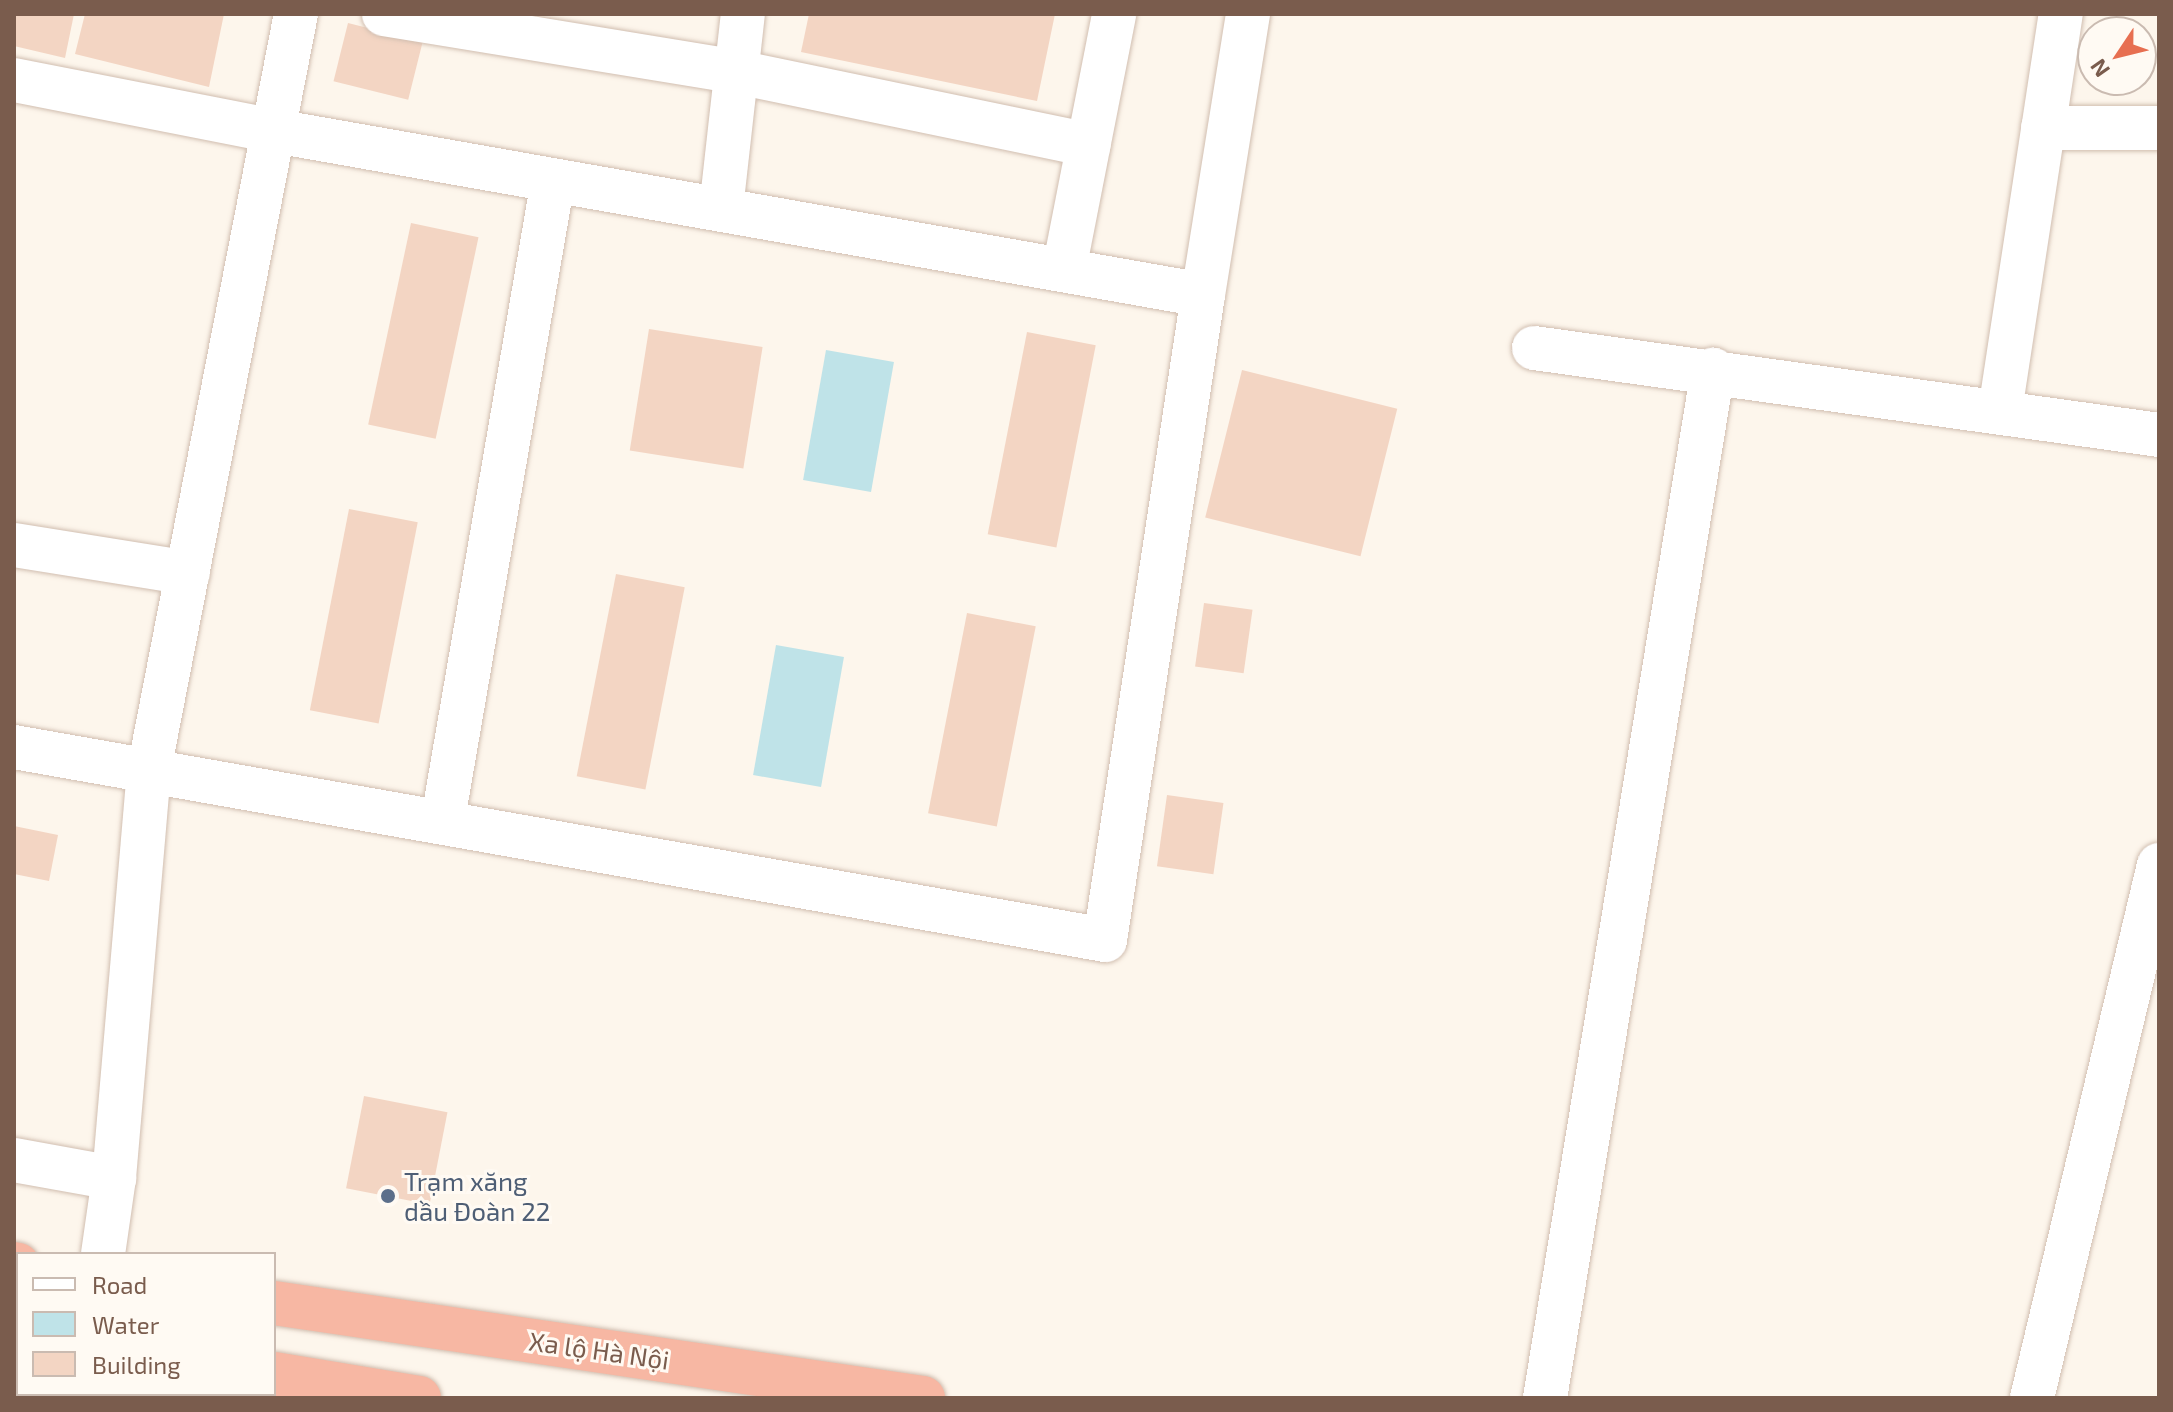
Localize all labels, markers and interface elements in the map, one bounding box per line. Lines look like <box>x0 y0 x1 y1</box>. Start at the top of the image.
north arrow <box>2077 16 2157 96</box>
text: N <box>2084 55 2114 83</box>
place label: Trạm xăng dầu Đoàn 22 <box>404 1165 550 1226</box>
marker: Trạm xăng dầu Đoàn 22 <box>379 1187 397 1205</box>
legend <box>16 1252 276 1396</box>
text: Road <box>92 1270 147 1299</box>
text: Water <box>92 1310 159 1339</box>
street label: Xa lộ Hà Nội <box>527 1325 671 1375</box>
text: Building <box>92 1350 181 1379</box>

